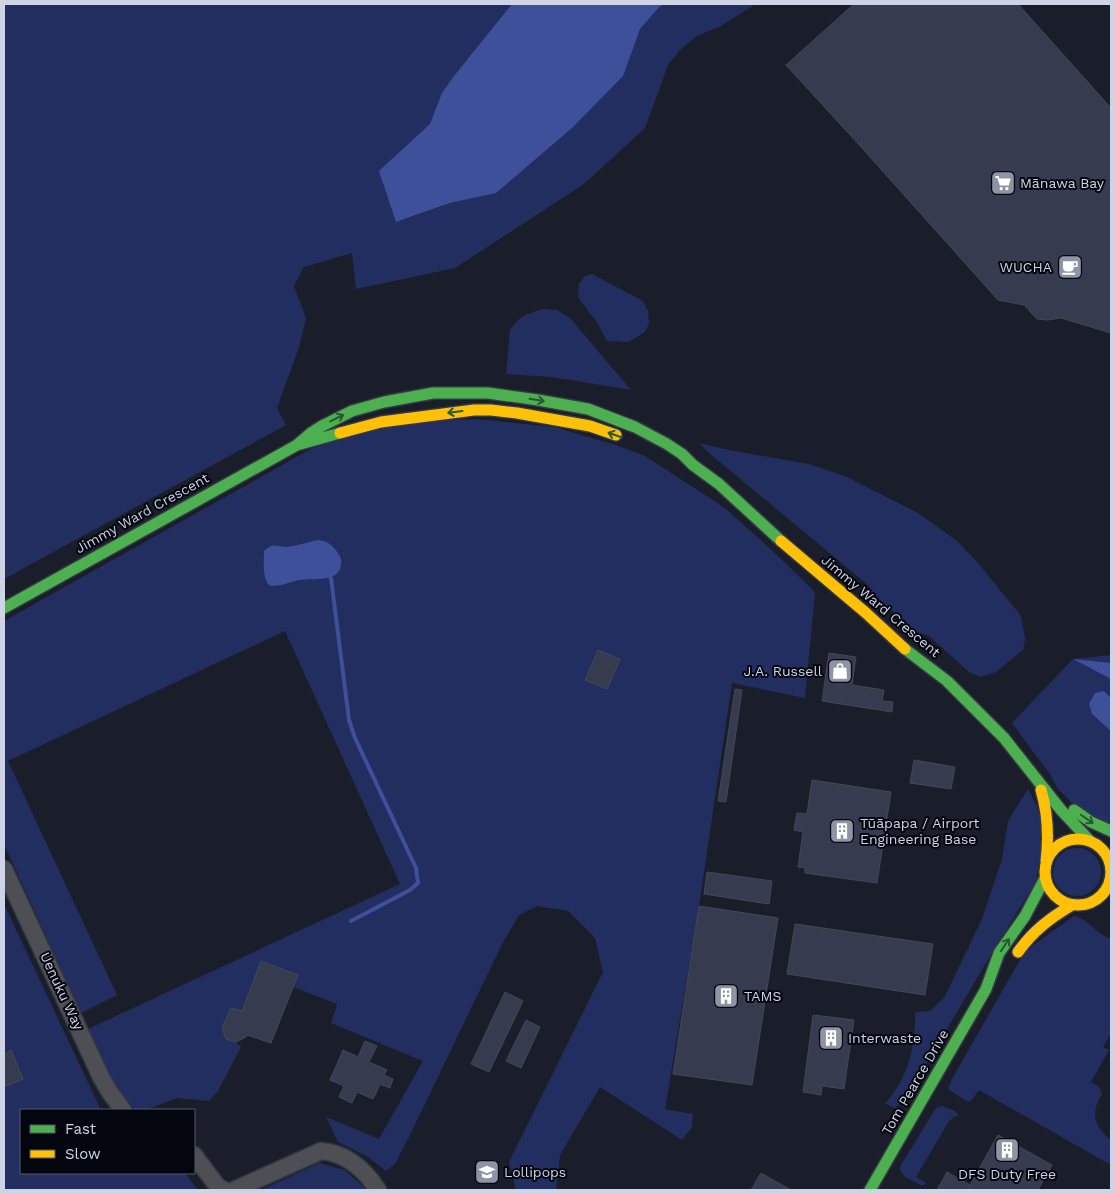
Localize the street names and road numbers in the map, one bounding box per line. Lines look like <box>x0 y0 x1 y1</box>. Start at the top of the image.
street label: Jimmy Ward Crescent <box>72 470 212 556</box>
street label: Jimmy Ward Crescent <box>818 552 944 660</box>
street label: Uenuku Way <box>37 950 87 1033</box>
street label: Tom Pearce Drive <box>878 1027 952 1137</box>

